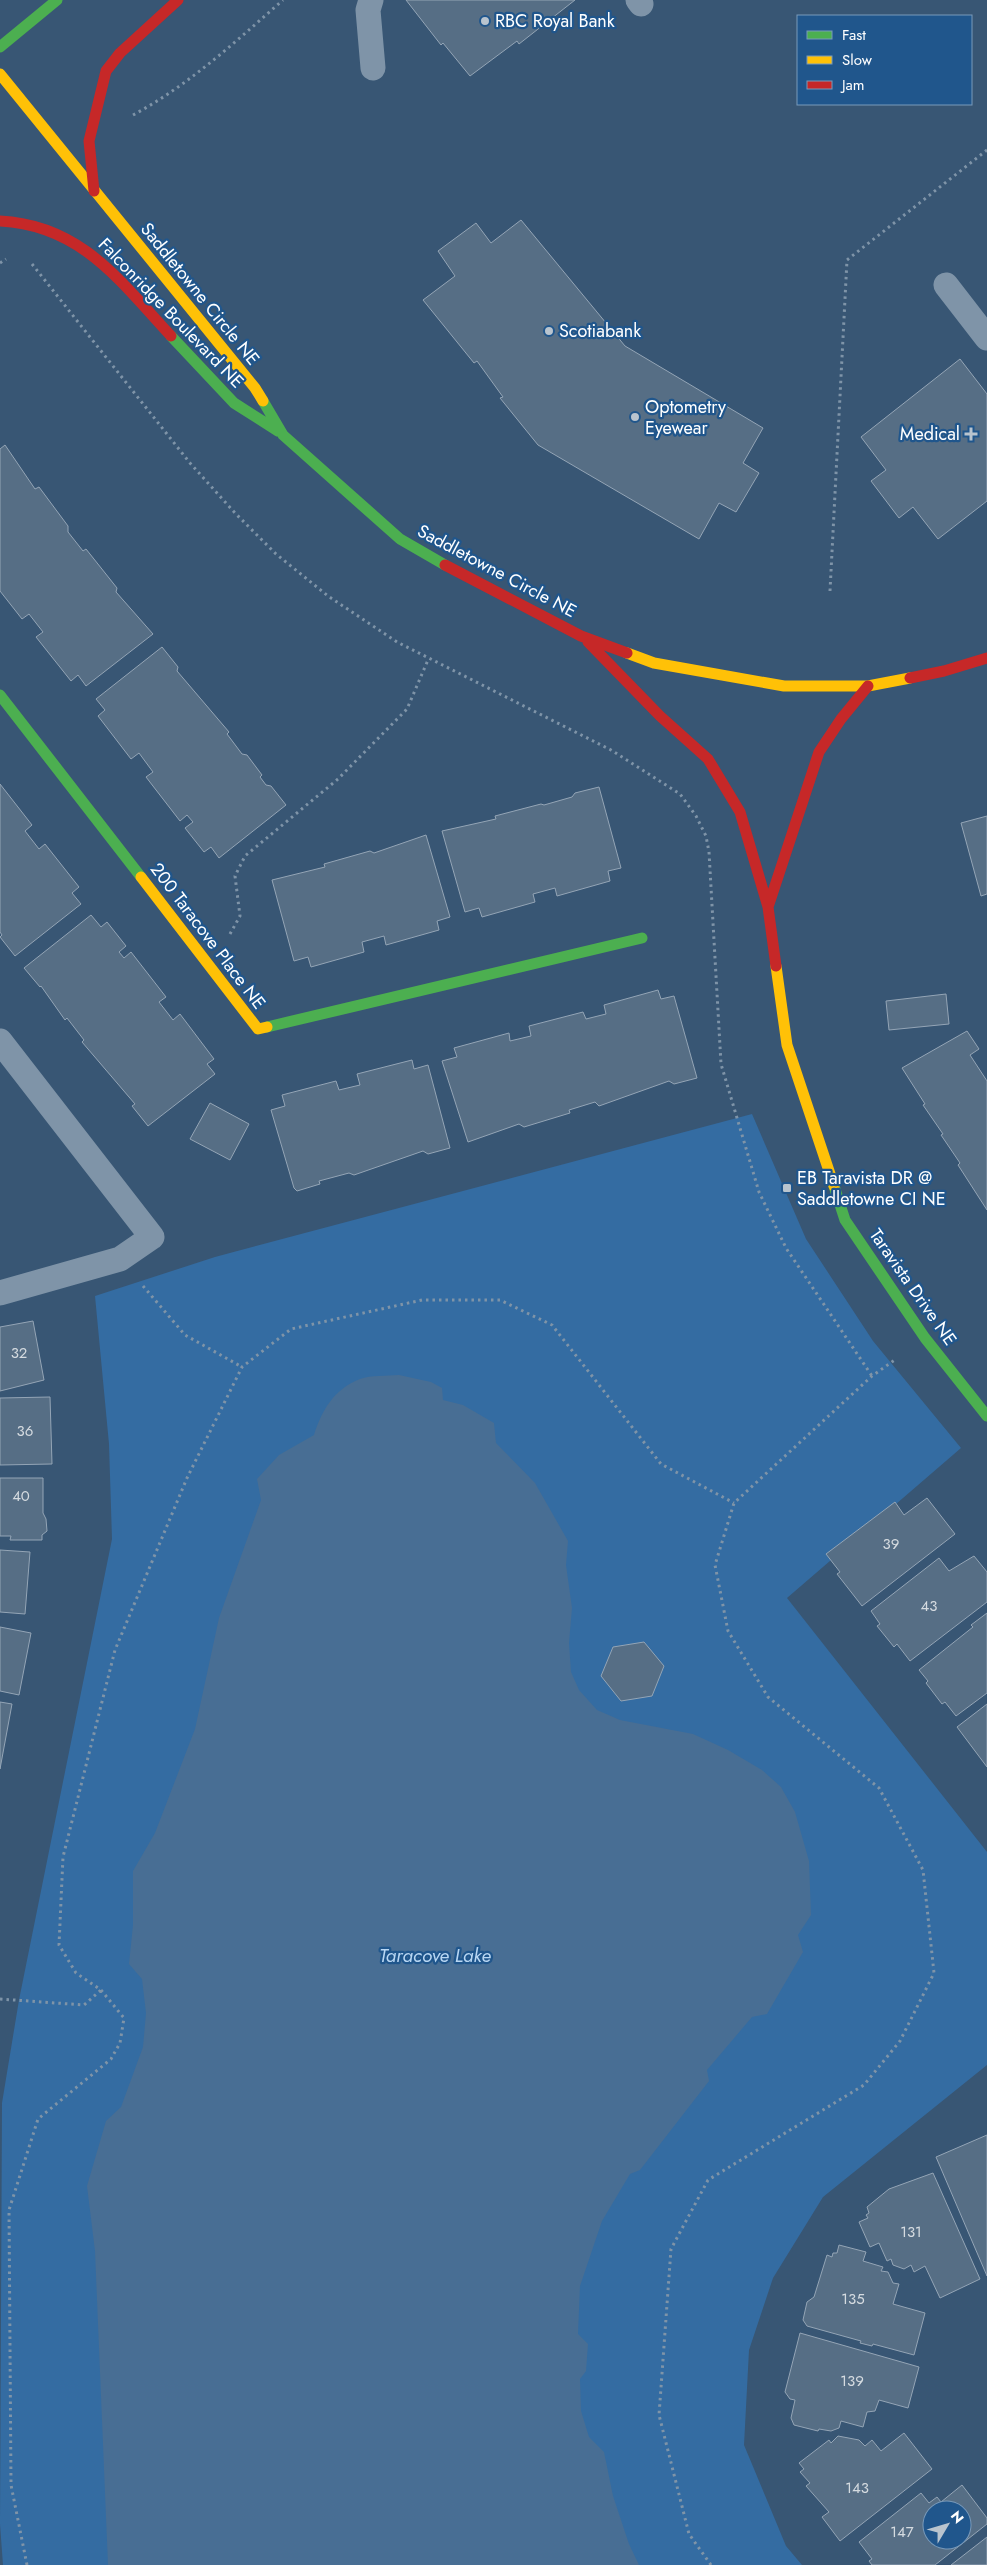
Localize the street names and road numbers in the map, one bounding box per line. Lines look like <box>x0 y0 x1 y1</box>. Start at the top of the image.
street label: Saddletowne Circle NE <box>134 217 266 371</box>
street label: Falconridge Boulevard NE <box>92 232 250 394</box>
street label: Saddletowne Circle NE <box>413 518 581 624</box>
street label: 200 Taracove Place NE <box>144 857 272 1015</box>
street label: Taravista Drive NE <box>863 1223 963 1351</box>

